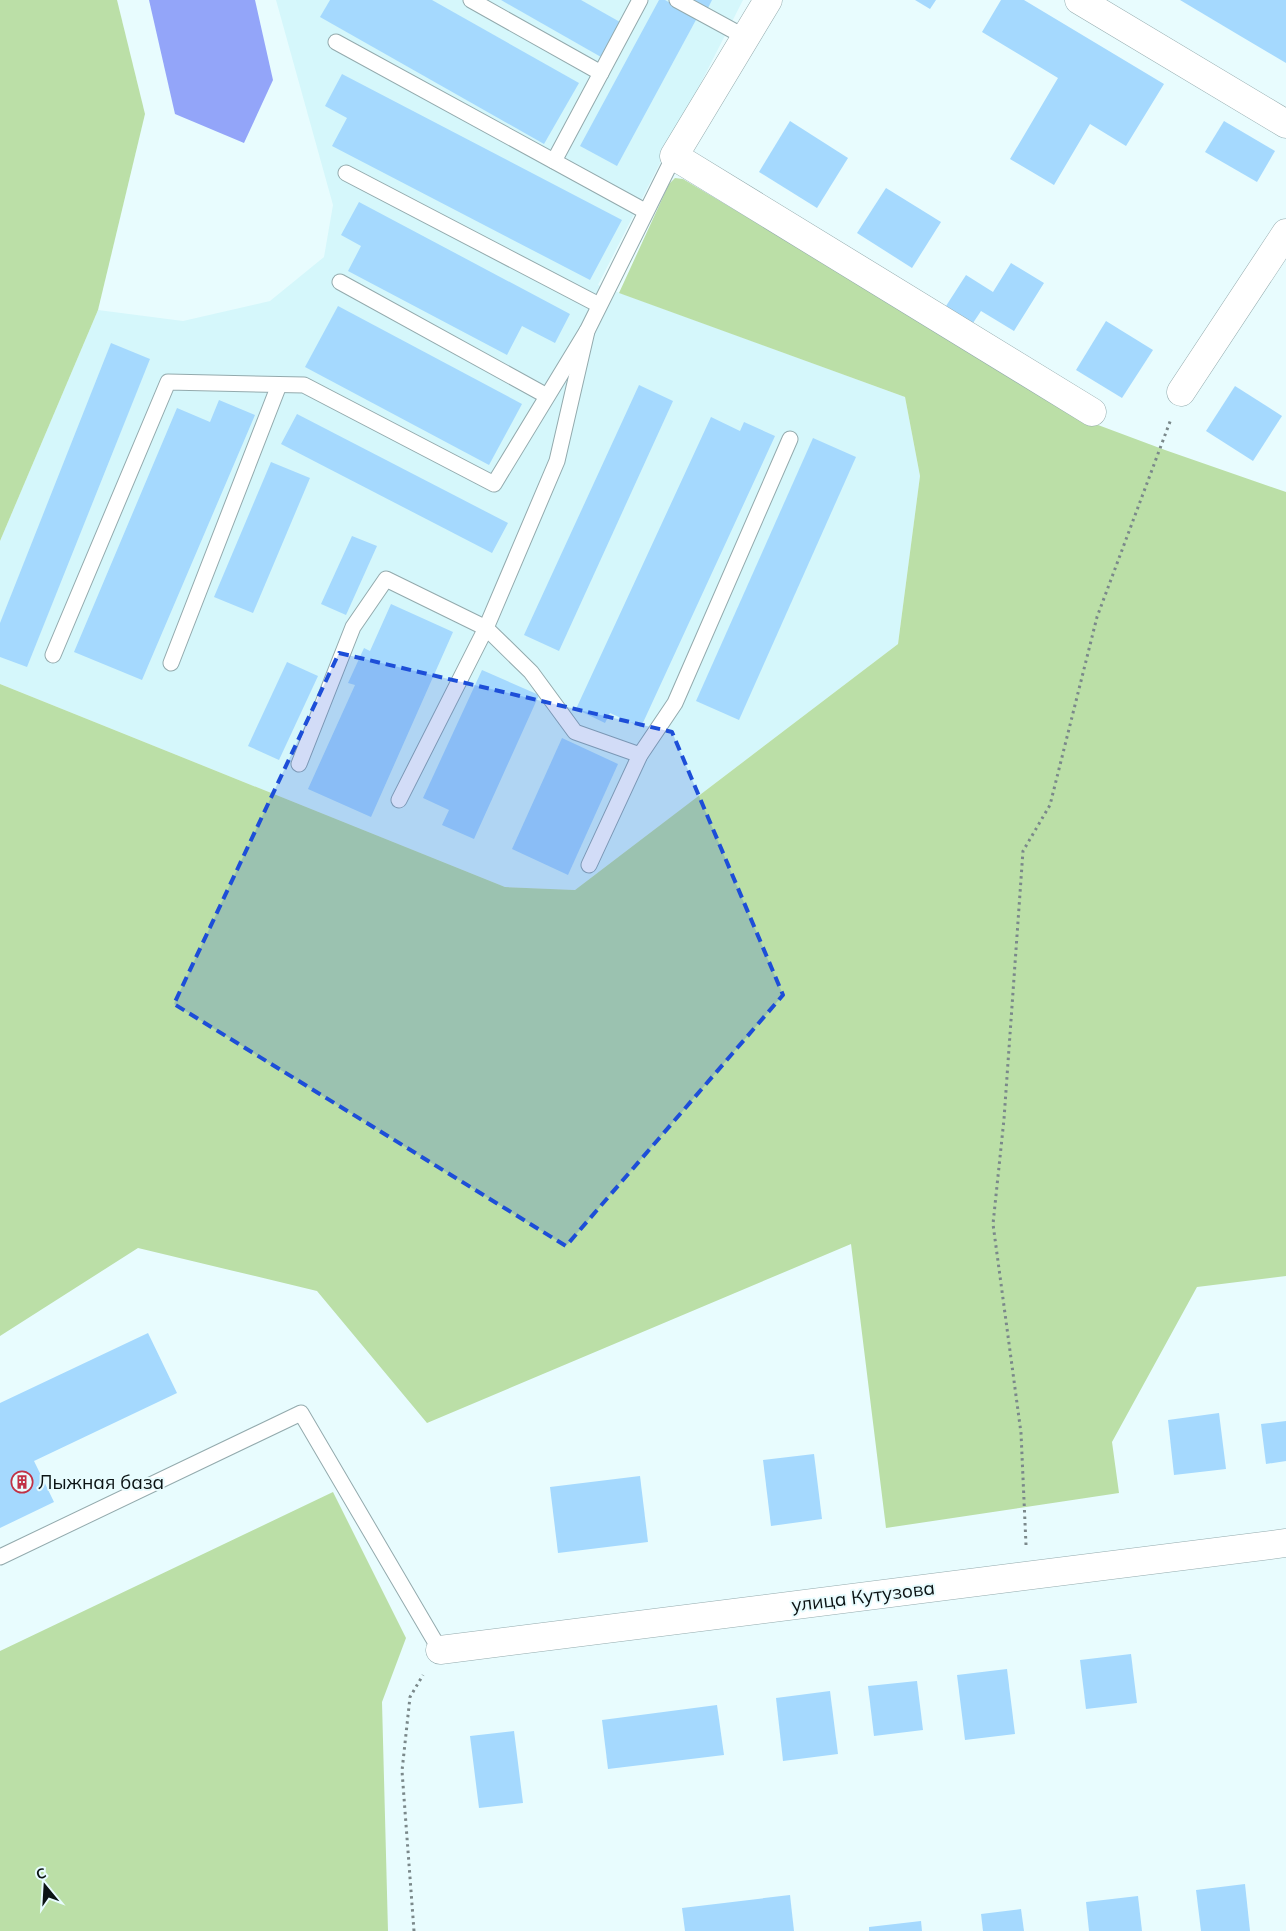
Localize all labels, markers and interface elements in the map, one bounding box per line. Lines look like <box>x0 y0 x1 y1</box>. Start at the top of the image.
building icon: Лыжная база <box>10 1470 34 1494</box>
place label: Лыжная база <box>38 1470 164 1494</box>
street label: улица Кутузова <box>790 1575 936 1617</box>
north arrow <box>20 1861 70 1911</box>
text: С <box>34 1864 48 1884</box>

